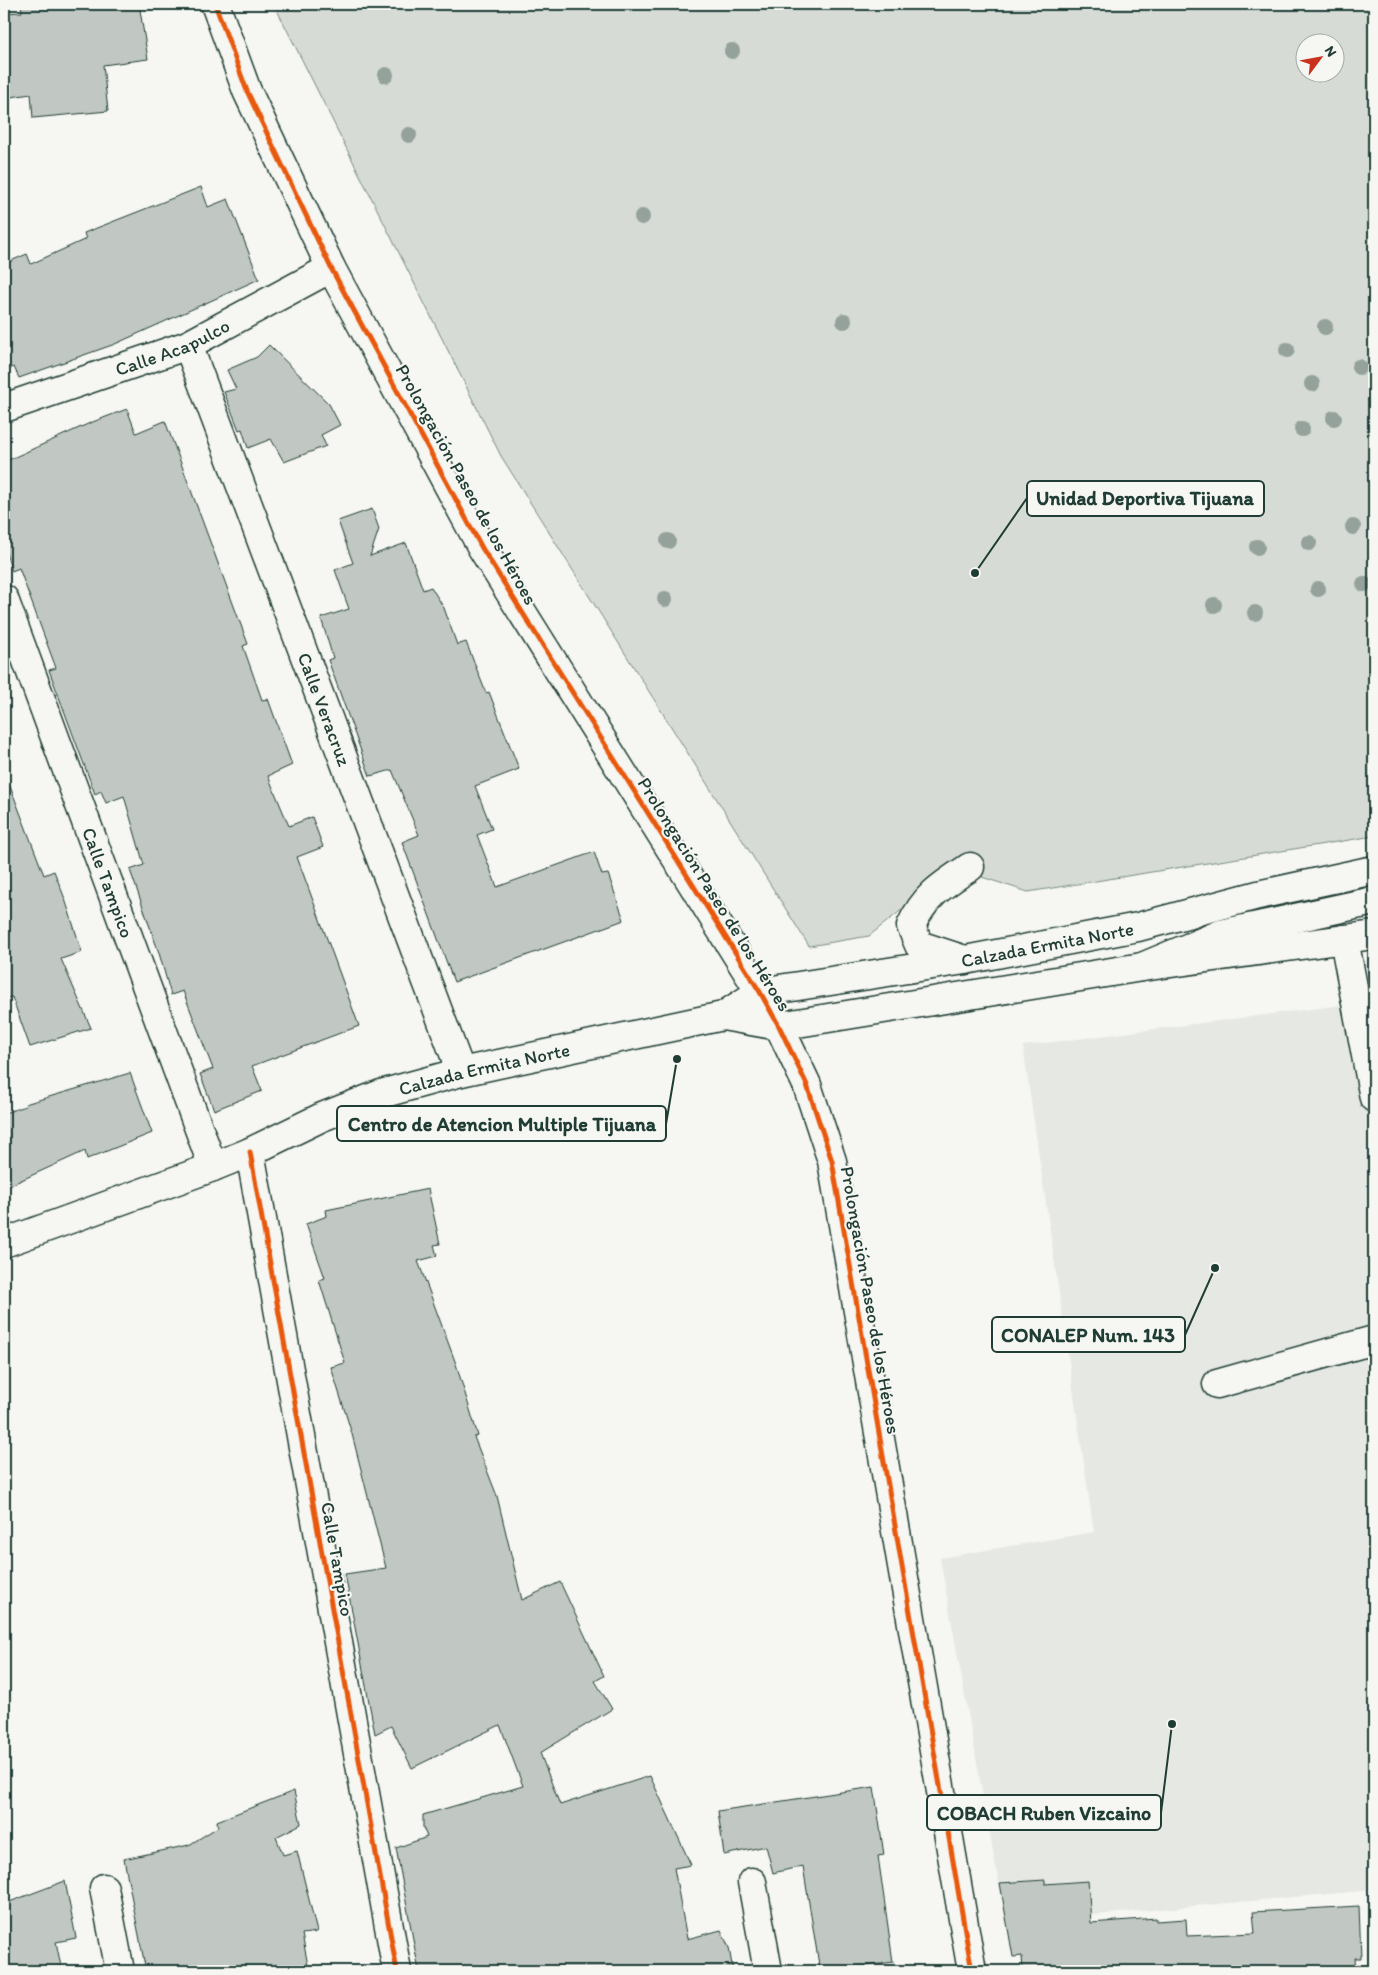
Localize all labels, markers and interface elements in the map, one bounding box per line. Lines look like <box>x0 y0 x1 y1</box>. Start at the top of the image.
north arrow <box>1296 32 1346 82</box>
text: N <box>1321 43 1340 60</box>
street label: Calle Acapulco <box>112 314 234 381</box>
street label: Prolongación Paseo de los Héroes <box>391 360 542 609</box>
callout: Unidad Deportiva Tijuana <box>1027 481 1264 516</box>
text: Unidad Deportiva Tijuana <box>1036 486 1255 511</box>
street label: Calle Veracruz <box>293 649 356 769</box>
street label: Prolongación Paseo de los Héroes <box>633 773 796 1015</box>
street label: Calle Tampico <box>77 824 139 941</box>
street label: Calzada Ermita Norte <box>959 917 1136 972</box>
street label: Calzada Ermita Norte <box>396 1038 572 1101</box>
callout: Centro de Atencion Multiple Tijuana <box>337 1106 666 1141</box>
text: Centro de Atencion Multiple Tijuana <box>348 1112 657 1137</box>
street label: Prolongación Paseo de los Héroes <box>836 1164 905 1436</box>
callout: CONALEP Num. 143 <box>992 1317 1185 1352</box>
text: CONALEP Num. 143 <box>1001 1323 1175 1347</box>
street label: Calle Tampico <box>316 1500 359 1618</box>
callout: COBACH Ruben Vizcaino <box>927 1795 1161 1830</box>
text: COBACH Ruben Vizcaino <box>937 1801 1151 1825</box>

